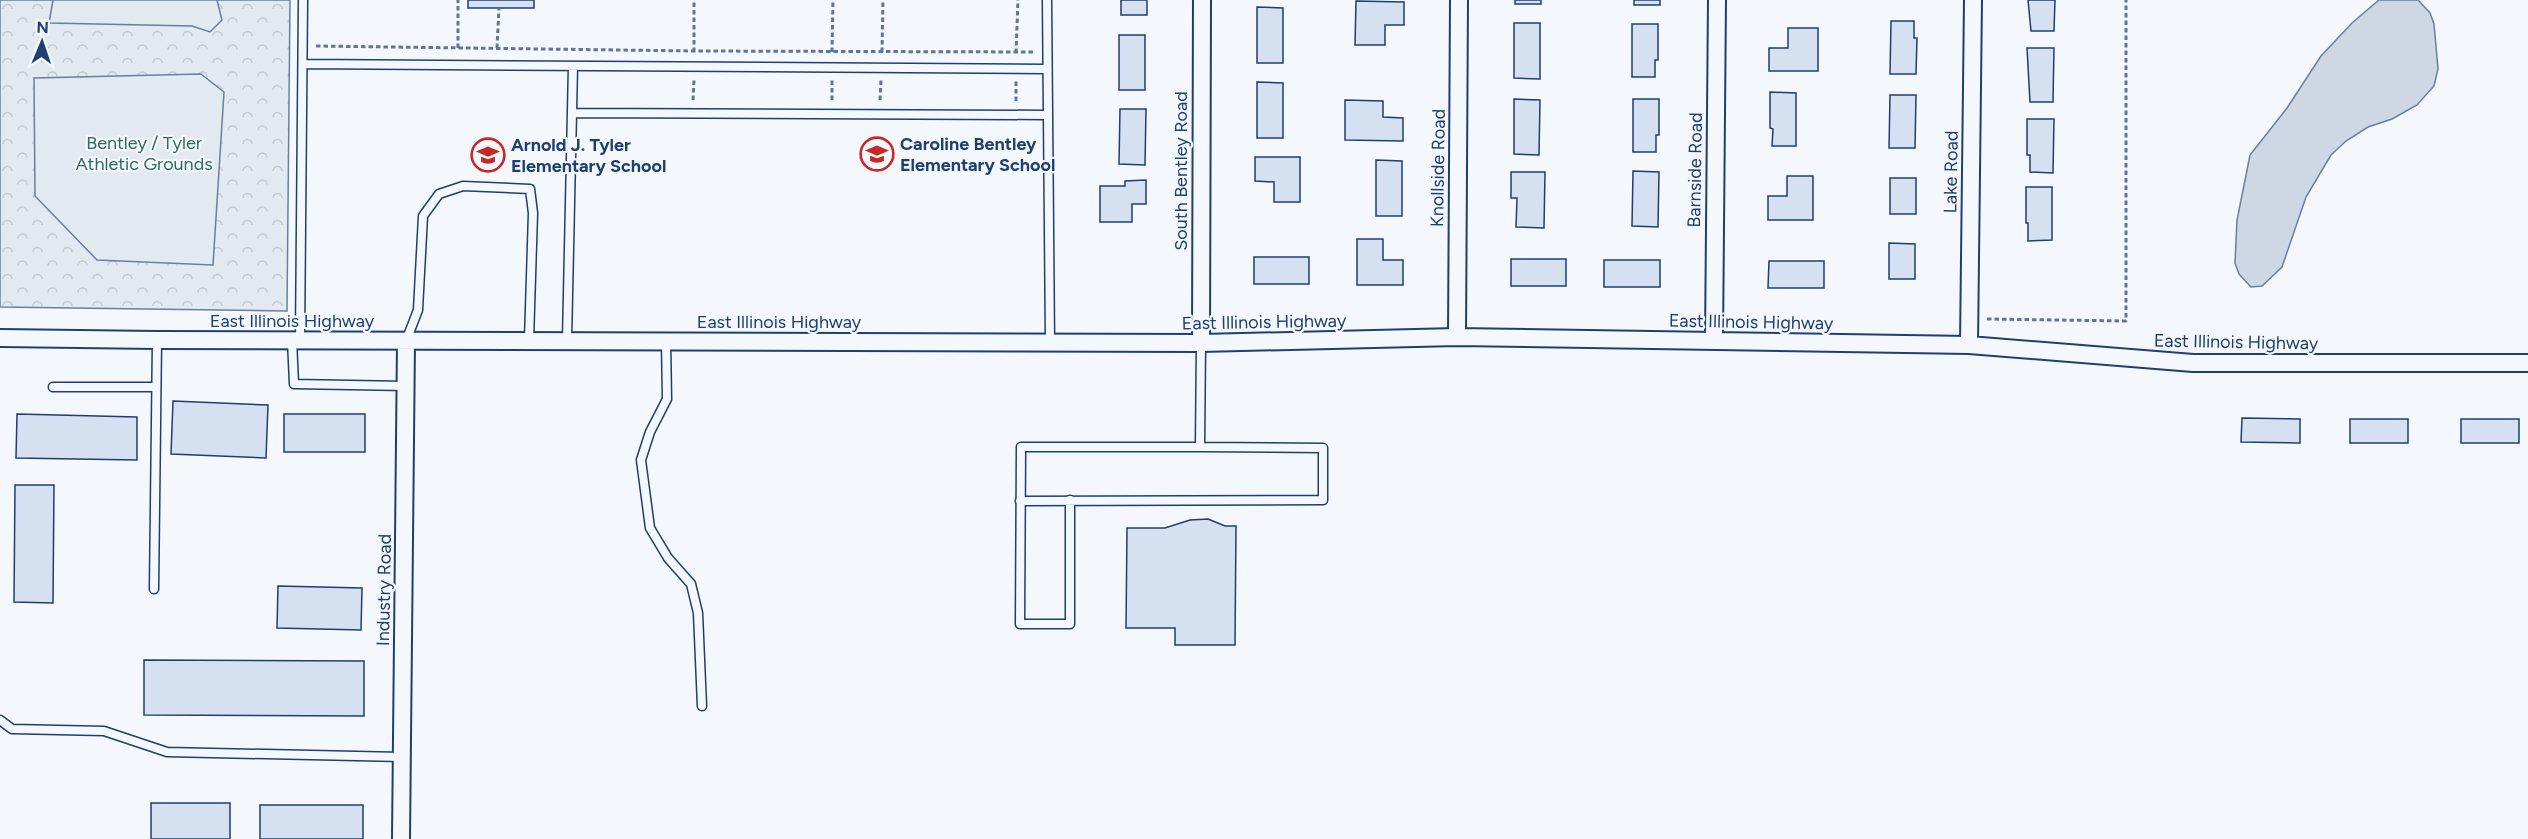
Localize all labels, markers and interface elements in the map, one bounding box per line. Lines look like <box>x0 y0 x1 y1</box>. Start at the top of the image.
north arrow <box>12 12 72 72</box>
text: N <box>36 18 49 37</box>
street label: South Bentley Road <box>1170 91 1192 251</box>
street label: Knollside Road <box>1426 109 1450 227</box>
street label: Barnside Road <box>1683 112 1707 228</box>
street label: Lake Road <box>1939 130 1963 214</box>
park label: Bentley / Tyler Athletic Grounds <box>75 132 213 175</box>
place label: Caroline Bentley Elementary School <box>900 133 1055 176</box>
place label: Arnold J. Tyler Elementary School <box>511 134 666 177</box>
school or university icon: Caroline Bentley Elementary School <box>859 136 895 172</box>
school or university icon: Arnold J. Tyler Elementary School <box>470 137 506 173</box>
street label: East Illinois Highway <box>210 310 375 332</box>
street label: East Illinois Highway <box>1182 310 1347 334</box>
street label: East Illinois Highway <box>1669 310 1834 334</box>
street label: East Illinois Highway <box>697 311 862 333</box>
street label: East Illinois Highway <box>2154 330 2319 354</box>
street label: Industry Road <box>372 534 396 646</box>

